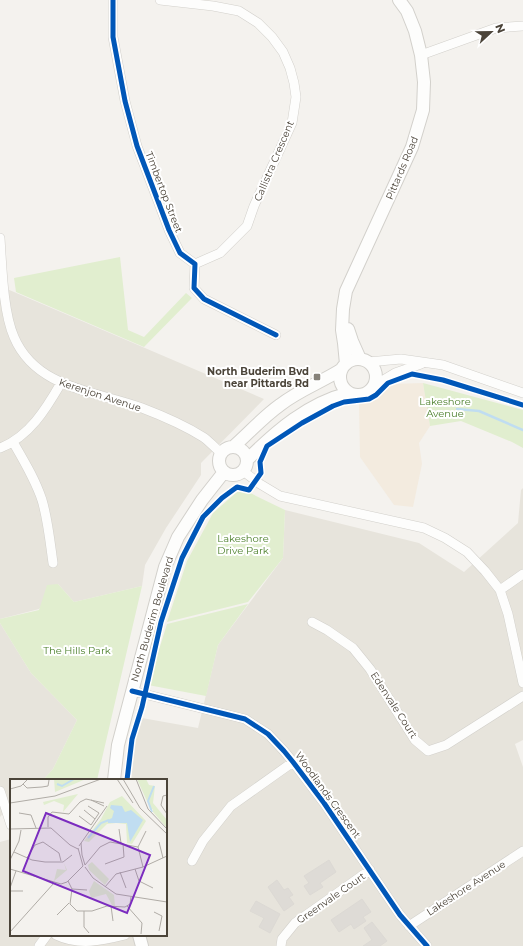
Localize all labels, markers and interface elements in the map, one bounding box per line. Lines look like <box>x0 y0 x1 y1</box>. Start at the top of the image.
north arrow <box>471 12 511 52</box>
text: N <box>492 22 508 35</box>
street label: Callistra Crescent <box>251 119 297 203</box>
street label: Pittards Road <box>383 134 421 202</box>
street label: Timbertop Street <box>143 150 185 234</box>
place label: North Buderim Bvd near Pittards Rd <box>207 365 309 390</box>
marker: North Buderim Bvd near Pittards Rd <box>312 372 322 382</box>
street label: Kerenjon Avenue <box>57 376 143 414</box>
park label: Lakeshore Avenue <box>419 395 471 420</box>
park label: Lakeshore Drive Park <box>217 532 269 557</box>
street label: North Buderim Boulevard <box>128 555 176 683</box>
park label: The Hills Park <box>43 644 111 657</box>
street label: Edenvale Court <box>368 669 420 741</box>
street label: Woodlands Crescent <box>292 749 364 841</box>
inset map <box>10 779 167 936</box>
street label: Lakeshore Avenue <box>424 858 508 918</box>
street label: Greenvale Court <box>294 869 368 927</box>

